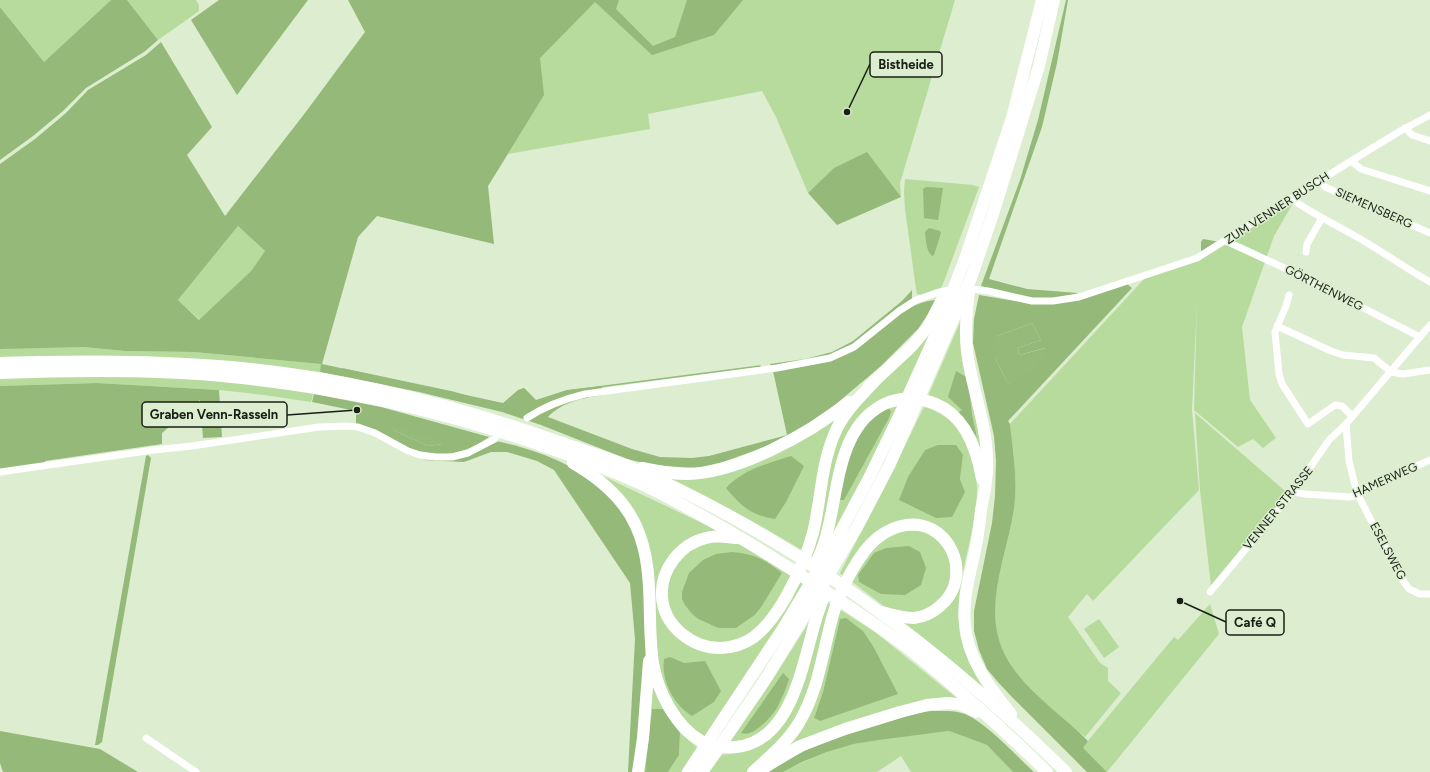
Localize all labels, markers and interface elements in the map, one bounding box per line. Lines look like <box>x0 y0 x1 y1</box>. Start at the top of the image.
callout: Bistheide <box>870 52 942 77</box>
text: Bistheide <box>878 57 934 72</box>
street label: ZUM VENNER BUSCH <box>1222 169 1332 247</box>
street label: SIEMENSBERG <box>1333 185 1415 231</box>
street label: GÖRTHENWEG <box>1283 262 1365 314</box>
callout: Graben Venn-Rasseln <box>142 402 287 427</box>
text: Graben Venn-Rasseln <box>150 407 278 422</box>
street label: HAMERWEG <box>1350 459 1420 501</box>
street label: VENNER STRASSE <box>1240 464 1316 552</box>
street label: ESELSWEG <box>1367 520 1409 582</box>
callout: Café Q <box>1226 610 1284 635</box>
text: Café Q <box>1234 615 1276 630</box>

